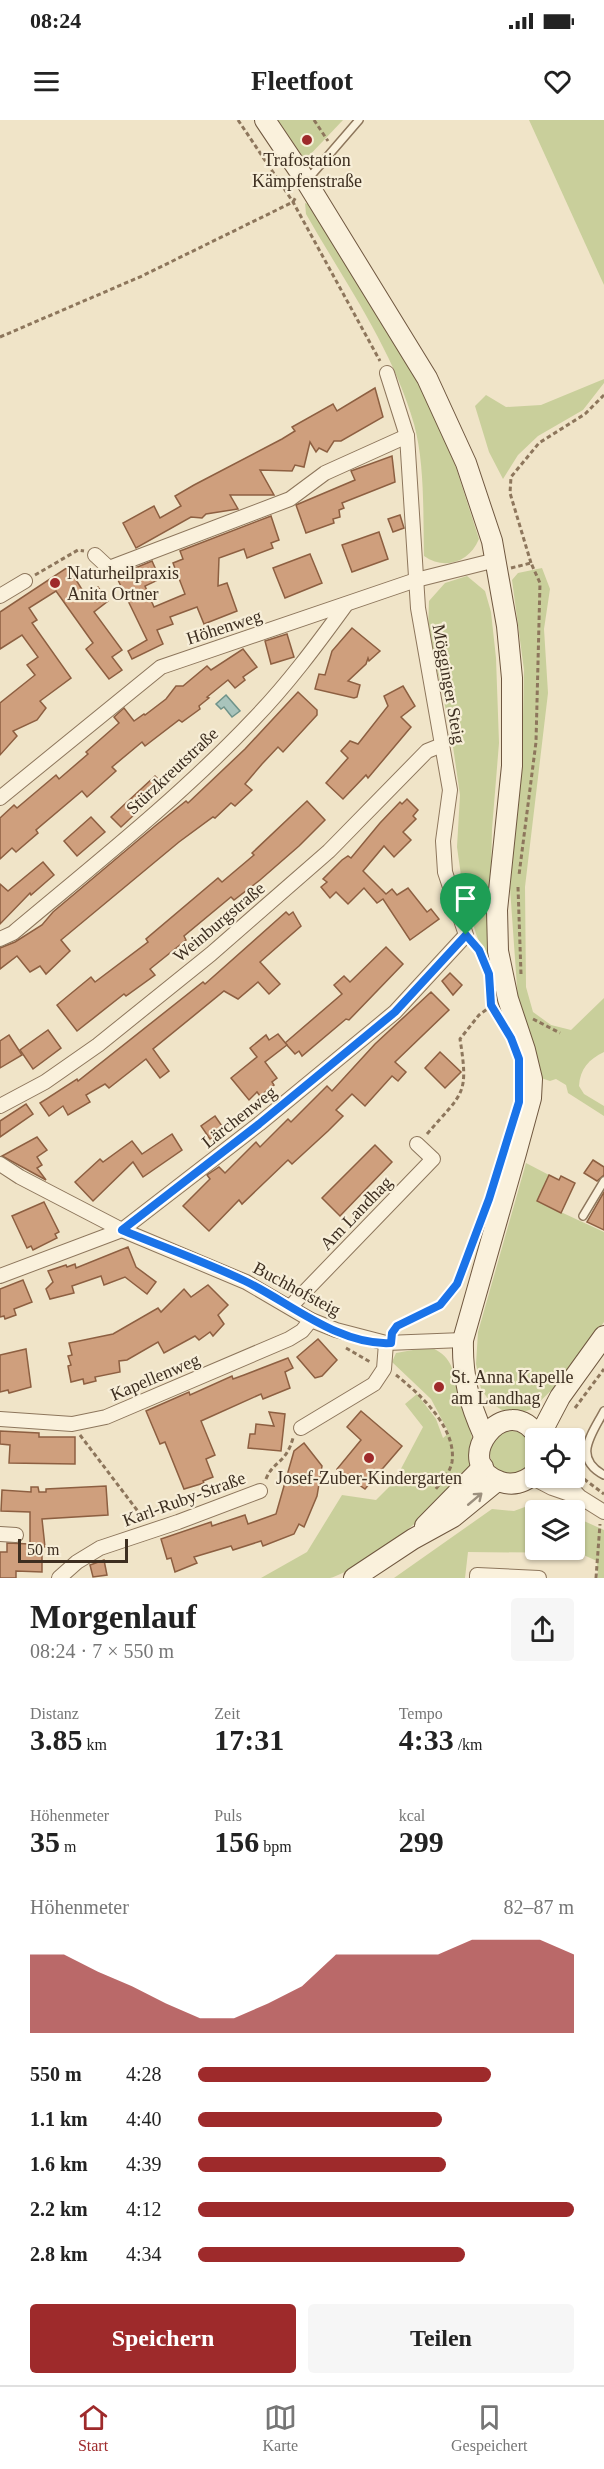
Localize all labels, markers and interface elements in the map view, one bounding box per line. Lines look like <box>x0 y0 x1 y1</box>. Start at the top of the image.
text: 08:24 <box>30 8 81 33</box>
icon: menu <box>30 65 63 98</box>
icon: heart <box>541 65 574 98</box>
text: Fleetfoot <box>251 66 353 96</box>
marker: Trafostation Kämpfenstraße <box>300 133 314 147</box>
place label: Trafostation Kämpfenstraße <box>252 150 362 191</box>
place label: Naturheilpraxis Anita Ortner <box>67 563 179 604</box>
marker: Naturheilpraxis Anita Ortner <box>48 576 62 590</box>
street label: Höhenweg <box>184 605 264 649</box>
street label: Mögginger Steig <box>429 622 469 746</box>
street label: Stürzkreutstraße <box>122 723 222 819</box>
pin <box>440 873 491 935</box>
street label: Weinburgstraße <box>169 878 269 966</box>
icon: arrive <box>449 882 482 915</box>
street label: Lärchenweg <box>198 1082 280 1152</box>
street label: Am Landhag <box>316 1172 396 1254</box>
street label: Buchhofsteig <box>250 1258 344 1320</box>
street label: Kapellenweg <box>107 1349 203 1405</box>
place label: St. Anna Kapelle am Landhag <box>451 1367 573 1408</box>
marker: St. Anna Kapelle am Landhag <box>432 1380 446 1394</box>
map controls <box>525 1428 585 1560</box>
button: locate <box>525 1428 585 1488</box>
marker: Josef-Zuber-Kindergarten <box>362 1451 376 1465</box>
street label: Karl-Ruby-Straße <box>120 1468 248 1530</box>
place label: Josef-Zuber-Kindergarten <box>276 1468 462 1488</box>
one-way arrow <box>467 1492 483 1505</box>
button: layers <box>525 1500 585 1560</box>
scale bar <box>18 1536 128 1564</box>
text: 50 m <box>27 1541 59 1558</box>
button: share <box>511 1598 574 1661</box>
text: Morgenlauf <box>30 1599 197 1635</box>
text: 08:24 · 7 × 550 m <box>30 1640 174 1662</box>
text: Distanz <box>30 1705 79 1722</box>
text: Zeit <box>214 1705 240 1722</box>
text: Tempo <box>399 1705 443 1722</box>
text: 3.85 <box>30 1723 83 1756</box>
text: 17:31 <box>214 1723 284 1756</box>
text: 4:33 <box>399 1723 454 1756</box>
text: km <box>83 1736 107 1753</box>
text: /km <box>454 1736 483 1753</box>
text: Höhenmeter <box>30 1807 109 1824</box>
text: Puls <box>214 1807 242 1824</box>
text: kcal <box>399 1807 425 1824</box>
text: 35 <box>30 1825 60 1858</box>
text: 156 <box>214 1825 259 1858</box>
text: 299 <box>399 1825 444 1858</box>
text: m <box>60 1838 76 1855</box>
text: bpm <box>259 1838 292 1855</box>
text: Höhenmeter <box>30 1896 129 1918</box>
text: 82–87 m <box>503 1896 574 1918</box>
text: 550 m <box>30 2063 82 2085</box>
text: 4:28 <box>126 2063 162 2085</box>
text: 1.1 km <box>30 2108 88 2130</box>
text: 4:40 <box>126 2108 162 2130</box>
text: 1.6 km <box>30 2153 88 2175</box>
text: 4:39 <box>126 2153 162 2175</box>
text: 2.2 km <box>30 2198 88 2220</box>
text: 4:12 <box>126 2198 162 2220</box>
text: 2.8 km <box>30 2243 88 2265</box>
text: 4:34 <box>126 2243 162 2265</box>
button: Speichern <box>30 2304 296 2373</box>
button: Teilen <box>308 2304 574 2373</box>
tab: Start <box>77 2401 110 2455</box>
tab: Karte <box>263 2401 298 2455</box>
tab: Gespeichert <box>451 2401 527 2455</box>

